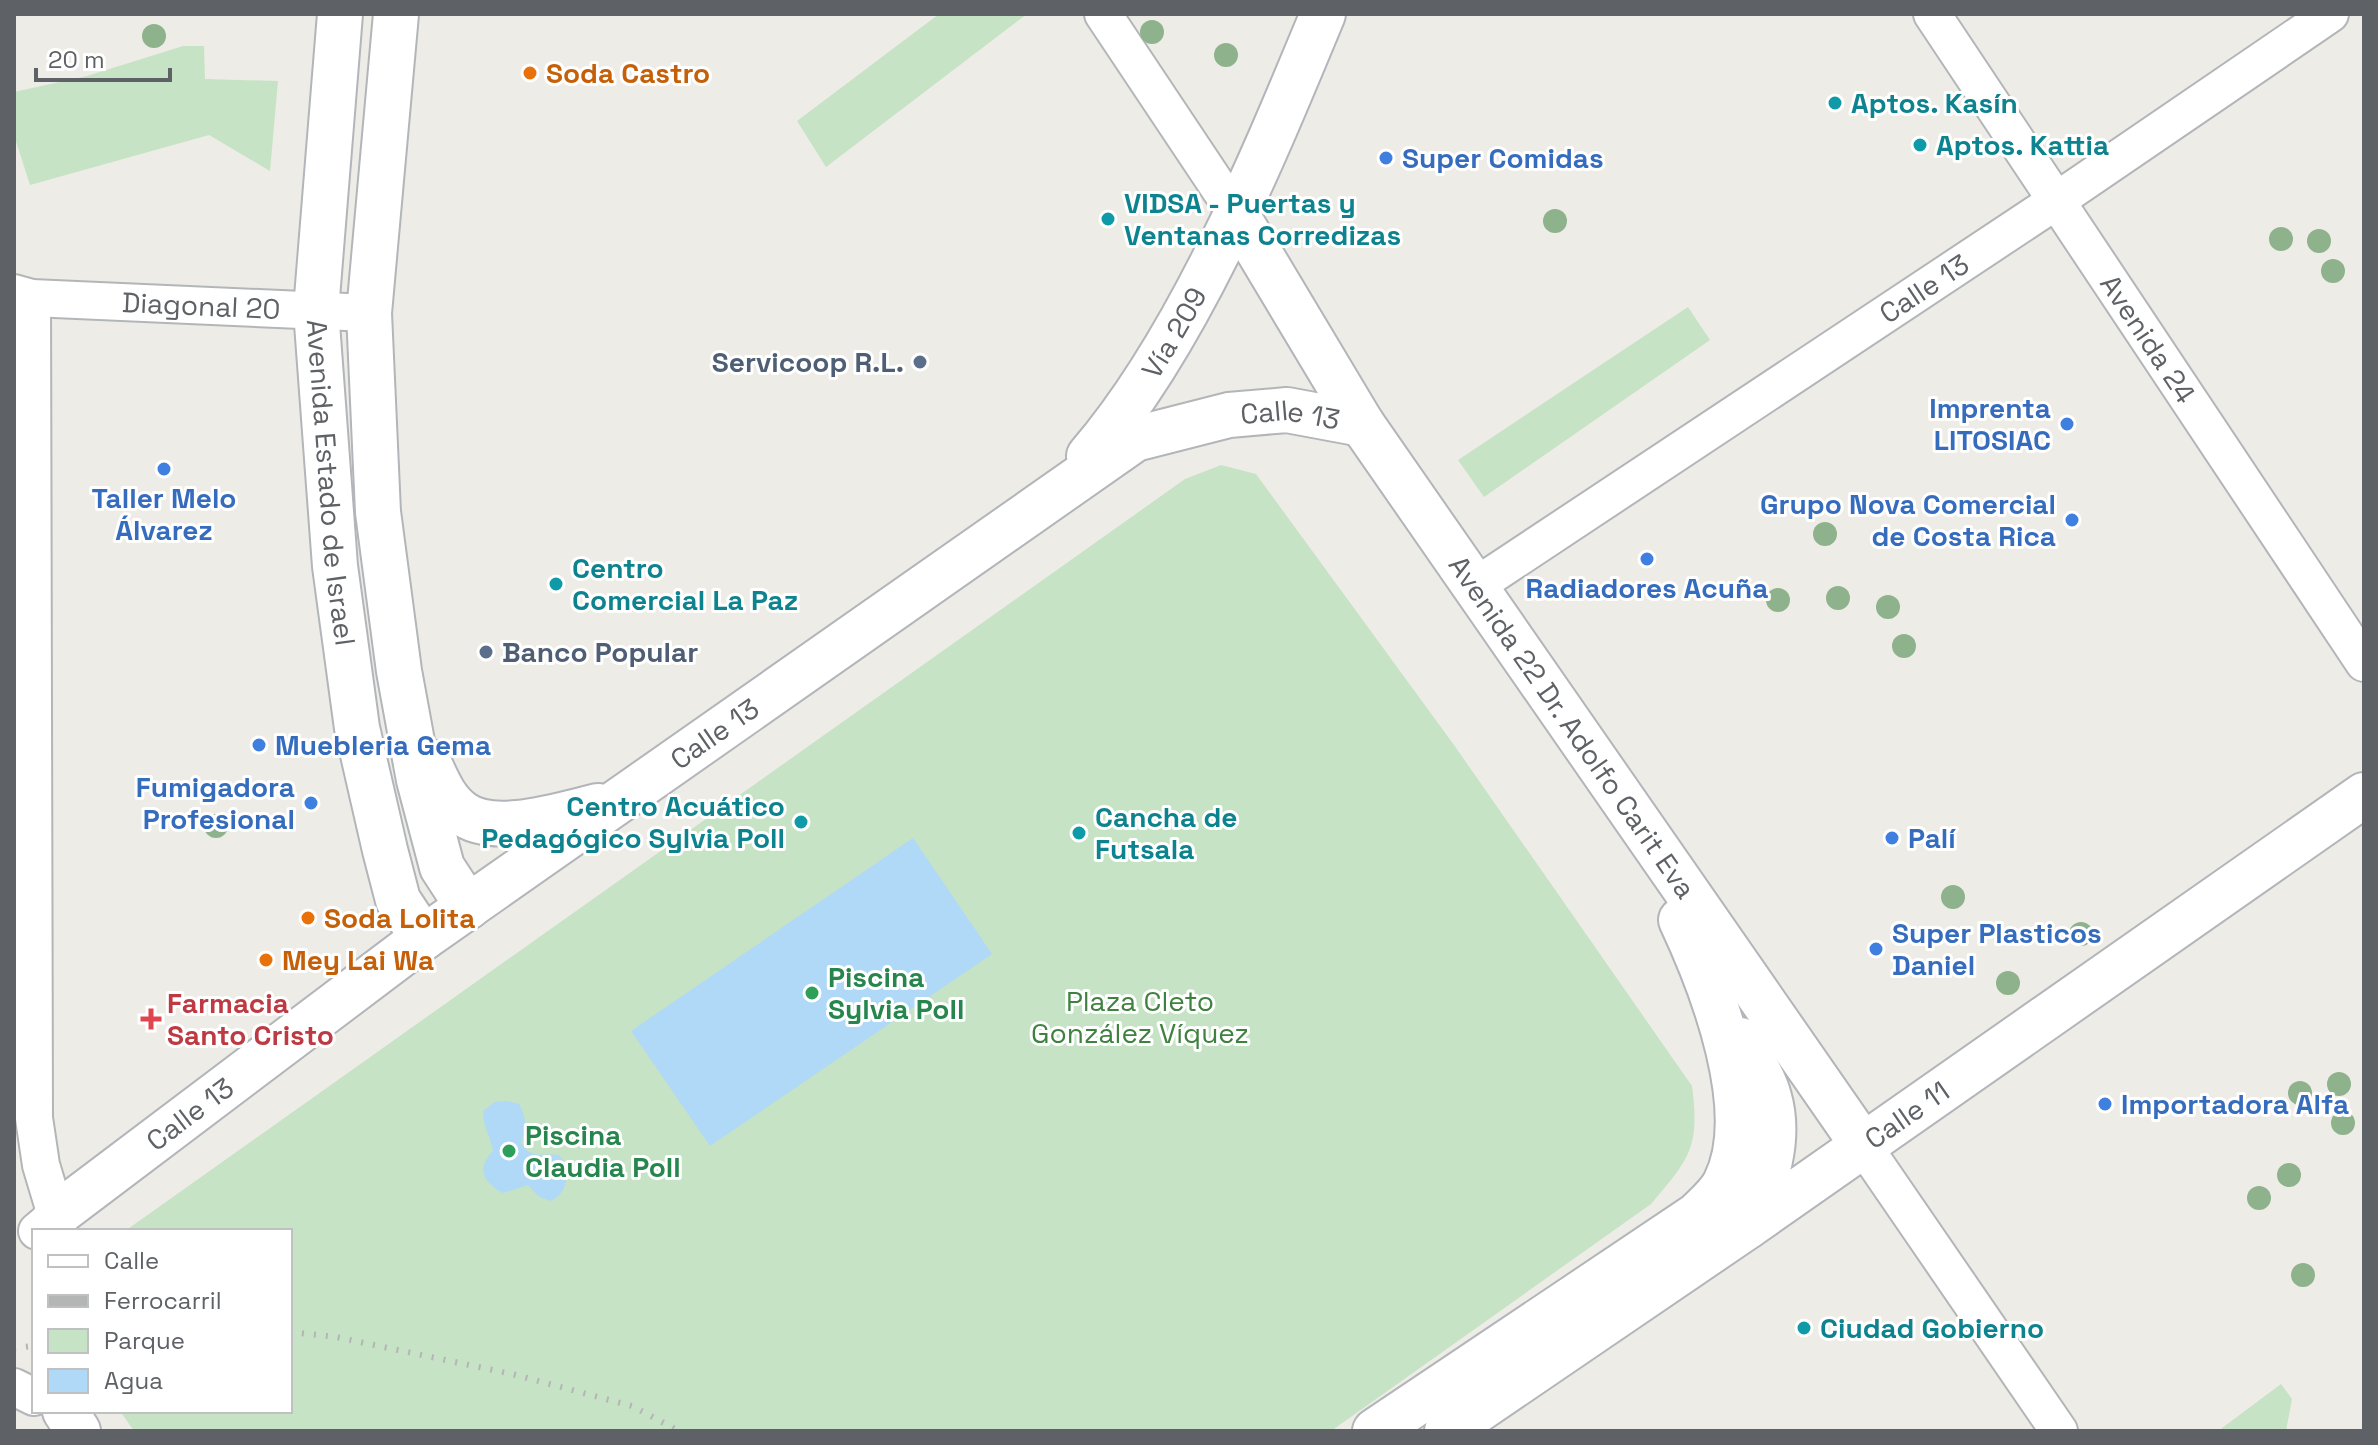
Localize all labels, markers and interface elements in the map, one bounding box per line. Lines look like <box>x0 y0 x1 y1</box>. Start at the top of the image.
scale bar <box>36 32 170 82</box>
text: 20 m <box>48 44 105 75</box>
place label: Soda Castro <box>546 55 710 91</box>
marker: Soda Castro <box>521 64 539 82</box>
place label: Aptos. Kasín <box>1851 85 2018 121</box>
marker: Aptos. Kasín <box>1826 94 1844 112</box>
place label: Aptos. Kattia <box>1936 127 2109 163</box>
marker: Aptos. Kattia <box>1911 136 1929 154</box>
place label: Super Comidas <box>1402 140 1604 176</box>
marker: Super Comidas <box>1377 149 1395 167</box>
place label: VIDSA - Puertas y Ventanas Corredizas <box>1124 185 1401 253</box>
marker: VIDSA - Puertas y Ventanas Corredizas <box>1099 210 1117 228</box>
street label: Calle 13 <box>1872 246 1976 331</box>
street label: Avenida 24 <box>2092 267 2204 410</box>
street label: Vía 209 <box>1133 281 1214 385</box>
street label: Diagonal 20 <box>121 284 281 327</box>
street label: Avenida Estado de Israel <box>299 318 364 648</box>
place label: Servicoop R.L. <box>712 344 904 380</box>
marker: Servicoop R.L. <box>911 353 929 371</box>
place label: Imprenta LITOSIAC <box>1929 390 2051 458</box>
street label: Calle 13 <box>1239 392 1343 437</box>
marker: Imprenta LITOSIAC <box>2058 415 2076 433</box>
marker: Taller Melo Álvarez <box>155 460 173 478</box>
place label: Taller Melo Álvarez <box>92 480 236 548</box>
place label: Grupo Nova Comercial de Costa Rica <box>1760 486 2056 554</box>
marker: Grupo Nova Comercial de Costa Rica <box>2063 511 2081 529</box>
street label: Avenida 22 Dr. Adolfo Carit Eva <box>1441 549 1704 905</box>
place label: Centro Comercial La Paz <box>572 550 798 618</box>
marker: Radiadores Acuña <box>1638 550 1656 568</box>
place label: Radiadores Acuña <box>1526 570 1768 606</box>
marker: Centro Comercial La Paz <box>547 575 565 593</box>
place label: Banco Popular <box>502 634 698 670</box>
marker: Banco Popular <box>477 643 495 661</box>
street label: Calle 13 <box>663 690 766 777</box>
place label: Muebleria Gema <box>275 727 491 763</box>
marker: Muebleria Gema <box>250 736 268 754</box>
place label: Fumigadora Profesional <box>136 769 295 837</box>
place label: Centro Acuático Pedagógico Sylvia Poll <box>481 788 785 856</box>
marker: Fumigadora Profesional <box>302 794 320 812</box>
place label: Cancha de Futsala <box>1095 799 1237 867</box>
marker: Centro Acuático Pedagógico Sylvia Poll <box>792 813 810 831</box>
place label: Palí <box>1908 820 1956 856</box>
marker: Cancha de Futsala <box>1070 824 1088 842</box>
marker: Palí <box>1883 829 1901 847</box>
place label: Soda Lolita <box>324 900 475 936</box>
marker: Soda Lolita <box>299 909 317 927</box>
place label: Super Plasticos Daniel <box>1892 915 2102 983</box>
marker: Super Plasticos Daniel <box>1867 940 1885 958</box>
place label: Mey Lai Wa <box>282 942 434 978</box>
marker: Mey Lai Wa <box>257 951 275 969</box>
place label: Piscina Sylvia Poll <box>828 959 964 1027</box>
park label: Plaza Cleto González Víquez <box>1031 983 1249 1051</box>
marker: Piscina Sylvia Poll <box>803 984 821 1002</box>
place label: Farmacia Santo Cristo <box>167 985 334 1053</box>
marker: Farmacia Santo Cristo <box>142 1010 160 1028</box>
street label: Calle 13 <box>139 1069 241 1159</box>
street label: Calle 11 <box>1858 1073 1956 1157</box>
place label: Importadora Alfa <box>2121 1086 2349 1122</box>
marker: Importadora Alfa <box>2096 1095 2114 1113</box>
place label: Piscina Claudia Poll <box>525 1117 681 1185</box>
marker: Piscina Claudia Poll <box>500 1142 518 1160</box>
legend <box>32 1229 292 1413</box>
text: Calle <box>104 1245 159 1276</box>
text: Ferrocarril <box>104 1285 222 1316</box>
place label: Ciudad Gobierno <box>1820 1310 2044 1346</box>
marker: Ciudad Gobierno <box>1795 1319 1813 1337</box>
text: Parque <box>104 1325 185 1356</box>
text: Agua <box>104 1365 163 1396</box>

